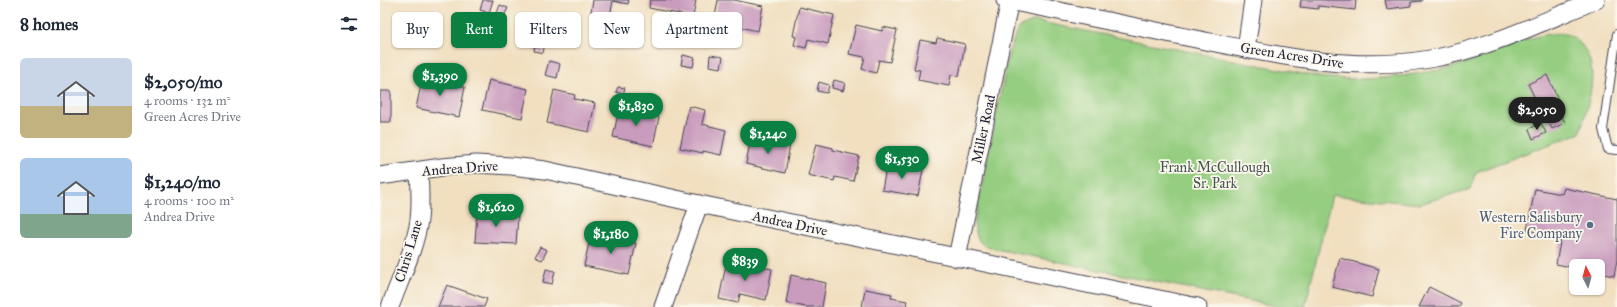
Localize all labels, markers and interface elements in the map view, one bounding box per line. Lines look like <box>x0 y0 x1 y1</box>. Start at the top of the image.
chip: Buy <box>392 12 443 48</box>
chip: Rent <box>451 12 507 48</box>
chip: Filters <box>515 12 581 48</box>
chip: New <box>589 12 644 48</box>
chip: Apartment <box>652 12 742 48</box>
icon: filters <box>338 13 360 35</box>
text: 8 homes <box>20 14 78 35</box>
street label: Green Acres Drive <box>1239 39 1345 72</box>
pin: $1,390 <box>407 63 473 97</box>
text: $1,390 <box>422 68 458 84</box>
text: $2,050/mo <box>144 72 223 93</box>
icon: home <box>52 74 100 122</box>
text: 4 rooms · 132 m² <box>144 93 230 109</box>
pin: $1,830 <box>603 93 669 127</box>
street label: Miller Road <box>968 93 999 165</box>
pin: $2,050 <box>1504 97 1570 131</box>
text: $1,830 <box>618 98 654 114</box>
text: $2,050 <box>1517 102 1557 118</box>
text: Green Acres Drive <box>144 109 241 125</box>
pin: $1,240 <box>735 121 801 155</box>
text: $1,240 <box>749 126 787 142</box>
pin: $1,530 <box>869 146 935 180</box>
text: $1,530 <box>885 151 919 167</box>
street label: Andrea Drive <box>420 157 499 180</box>
park label: Frank McCullough Sr. Park <box>1160 159 1271 192</box>
text: $1,240/mo <box>144 172 221 193</box>
icon: home <box>52 174 100 222</box>
text: 4 rooms · 100 m² <box>144 193 234 209</box>
pin: $1,620 <box>463 194 529 228</box>
text: $1,620 <box>478 199 514 215</box>
street label: Andrea Drive <box>750 207 829 240</box>
text: Andrea Drive <box>144 209 215 225</box>
place label: Western Salisbury Fire Company <box>1479 209 1582 242</box>
street label: Chris Lane <box>391 218 426 284</box>
marker: Western Salisbury Fire Company <box>1585 220 1595 230</box>
pin: $1,180 <box>578 221 644 255</box>
text: $1,180 <box>593 226 629 242</box>
pin: $839 <box>721 248 769 282</box>
text: $839 <box>732 253 758 269</box>
north arrow <box>1569 259 1605 295</box>
map controls <box>1569 259 1605 295</box>

